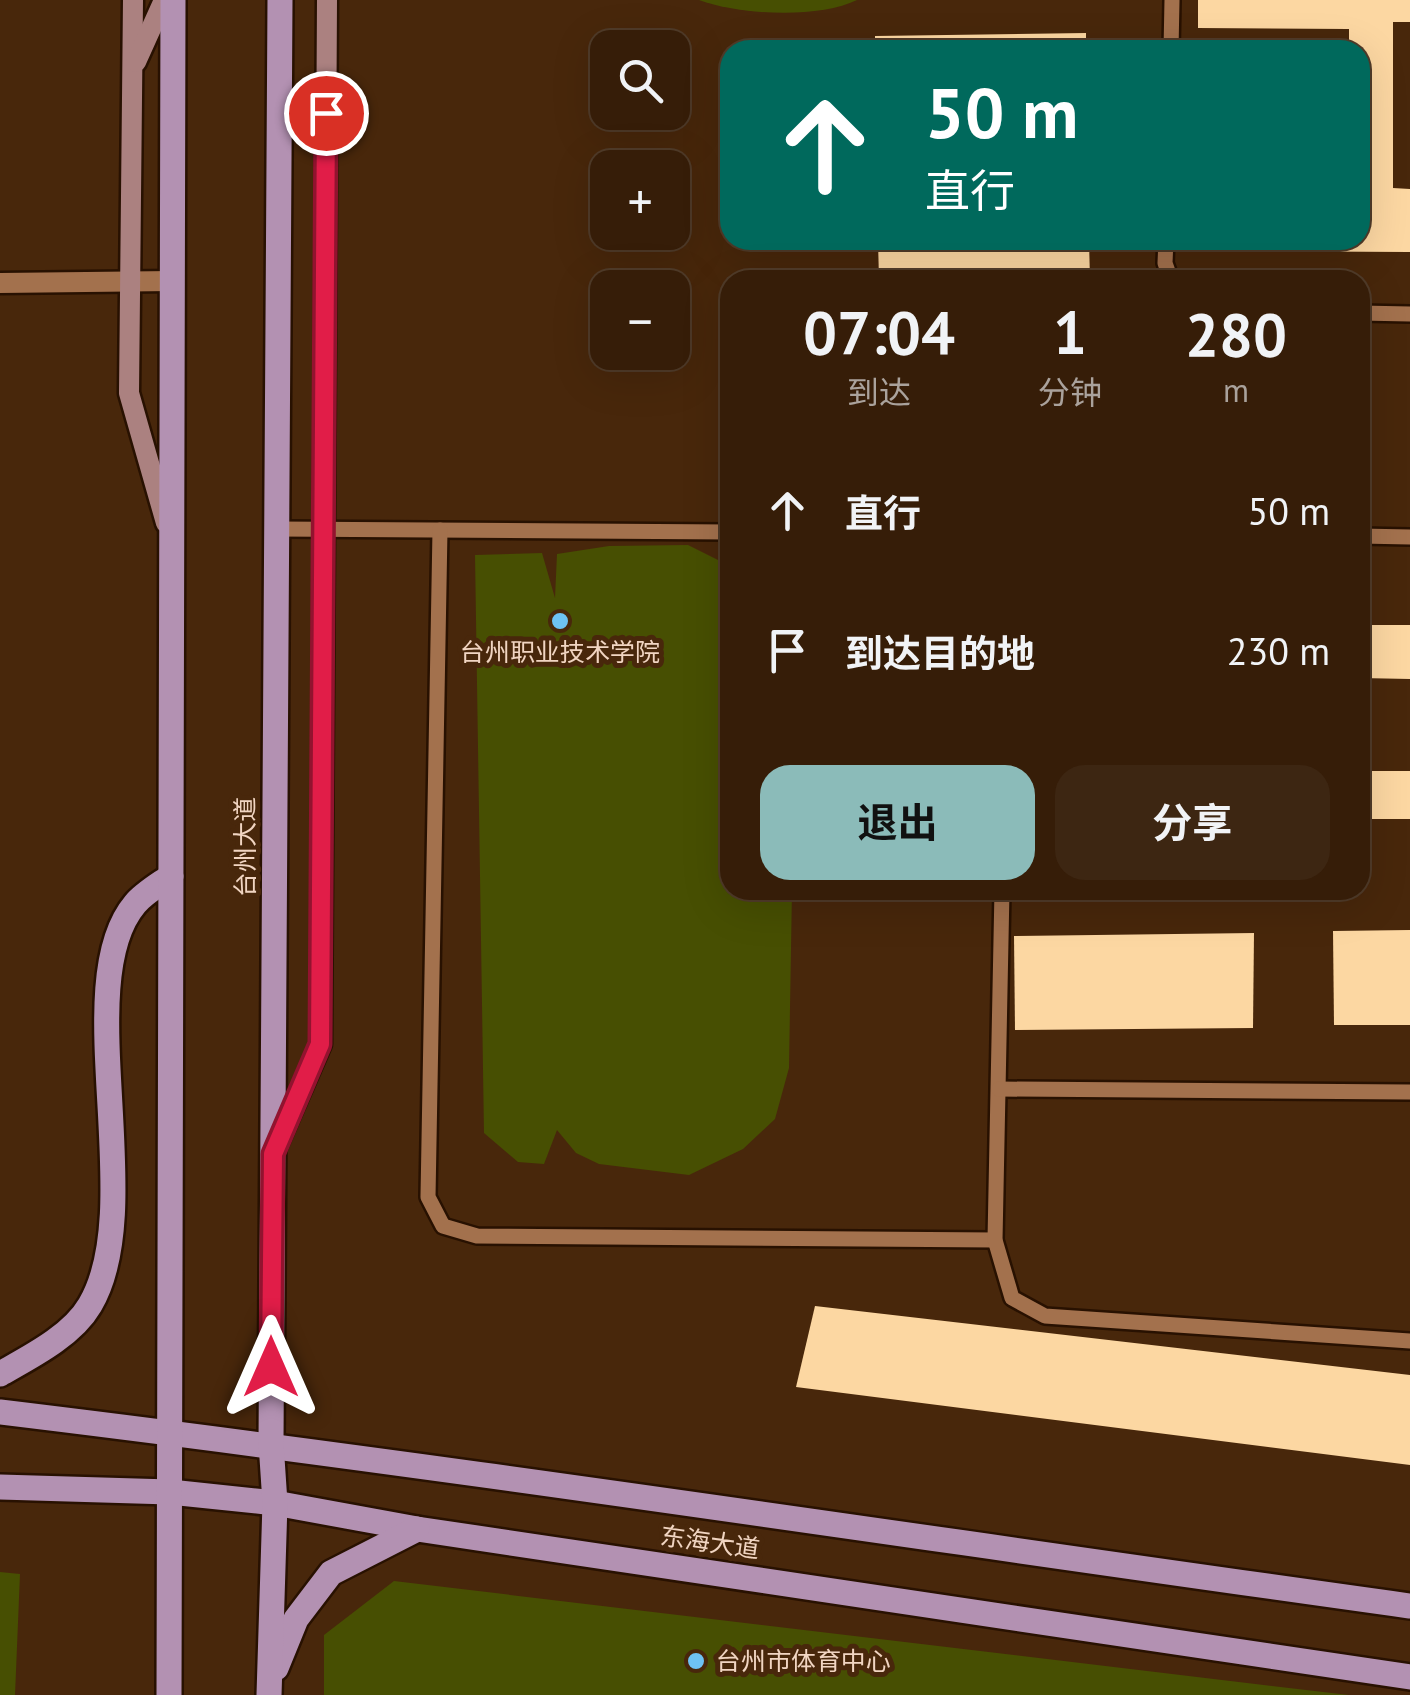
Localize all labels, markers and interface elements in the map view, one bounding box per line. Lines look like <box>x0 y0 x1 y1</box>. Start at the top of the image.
map controls <box>590 30 690 370</box>
button: search <box>590 30 690 130</box>
text: 50 m <box>925 67 1078 157</box>
pin <box>284 71 369 156</box>
icon: ahead <box>760 80 890 210</box>
icon: arrive <box>299 86 354 141</box>
button: + <box>590 150 690 250</box>
text: 直行 <box>925 161 1015 219</box>
button: − <box>590 270 690 370</box>
text: 07:04 <box>803 293 955 371</box>
text: 1 <box>1053 293 1087 371</box>
text: 280 <box>1185 295 1287 373</box>
text: m <box>1223 369 1249 411</box>
text: 到达 <box>847 371 911 413</box>
text: 分钟 <box>1038 371 1102 413</box>
icon: ahead <box>760 483 815 538</box>
text: 50 m <box>1248 486 1330 535</box>
text: 直行 <box>845 488 921 537</box>
marker: 台州职业技术学院 <box>549 610 571 632</box>
icon: arrive <box>760 623 815 678</box>
text: 230 m <box>1227 626 1330 675</box>
text: 到达目的地 <box>845 628 1035 677</box>
place label: 台州职业技术学院 <box>460 636 660 668</box>
button: 退出 <box>760 765 1035 880</box>
button: 分享 <box>1055 765 1330 880</box>
street label: 台州大道 <box>229 797 261 897</box>
position arrow <box>219 1315 323 1419</box>
street label: 东海大道 <box>658 1519 762 1565</box>
place label: 台州市体育中心 <box>716 1645 891 1677</box>
marker: 台州市体育中心 <box>685 1650 707 1672</box>

